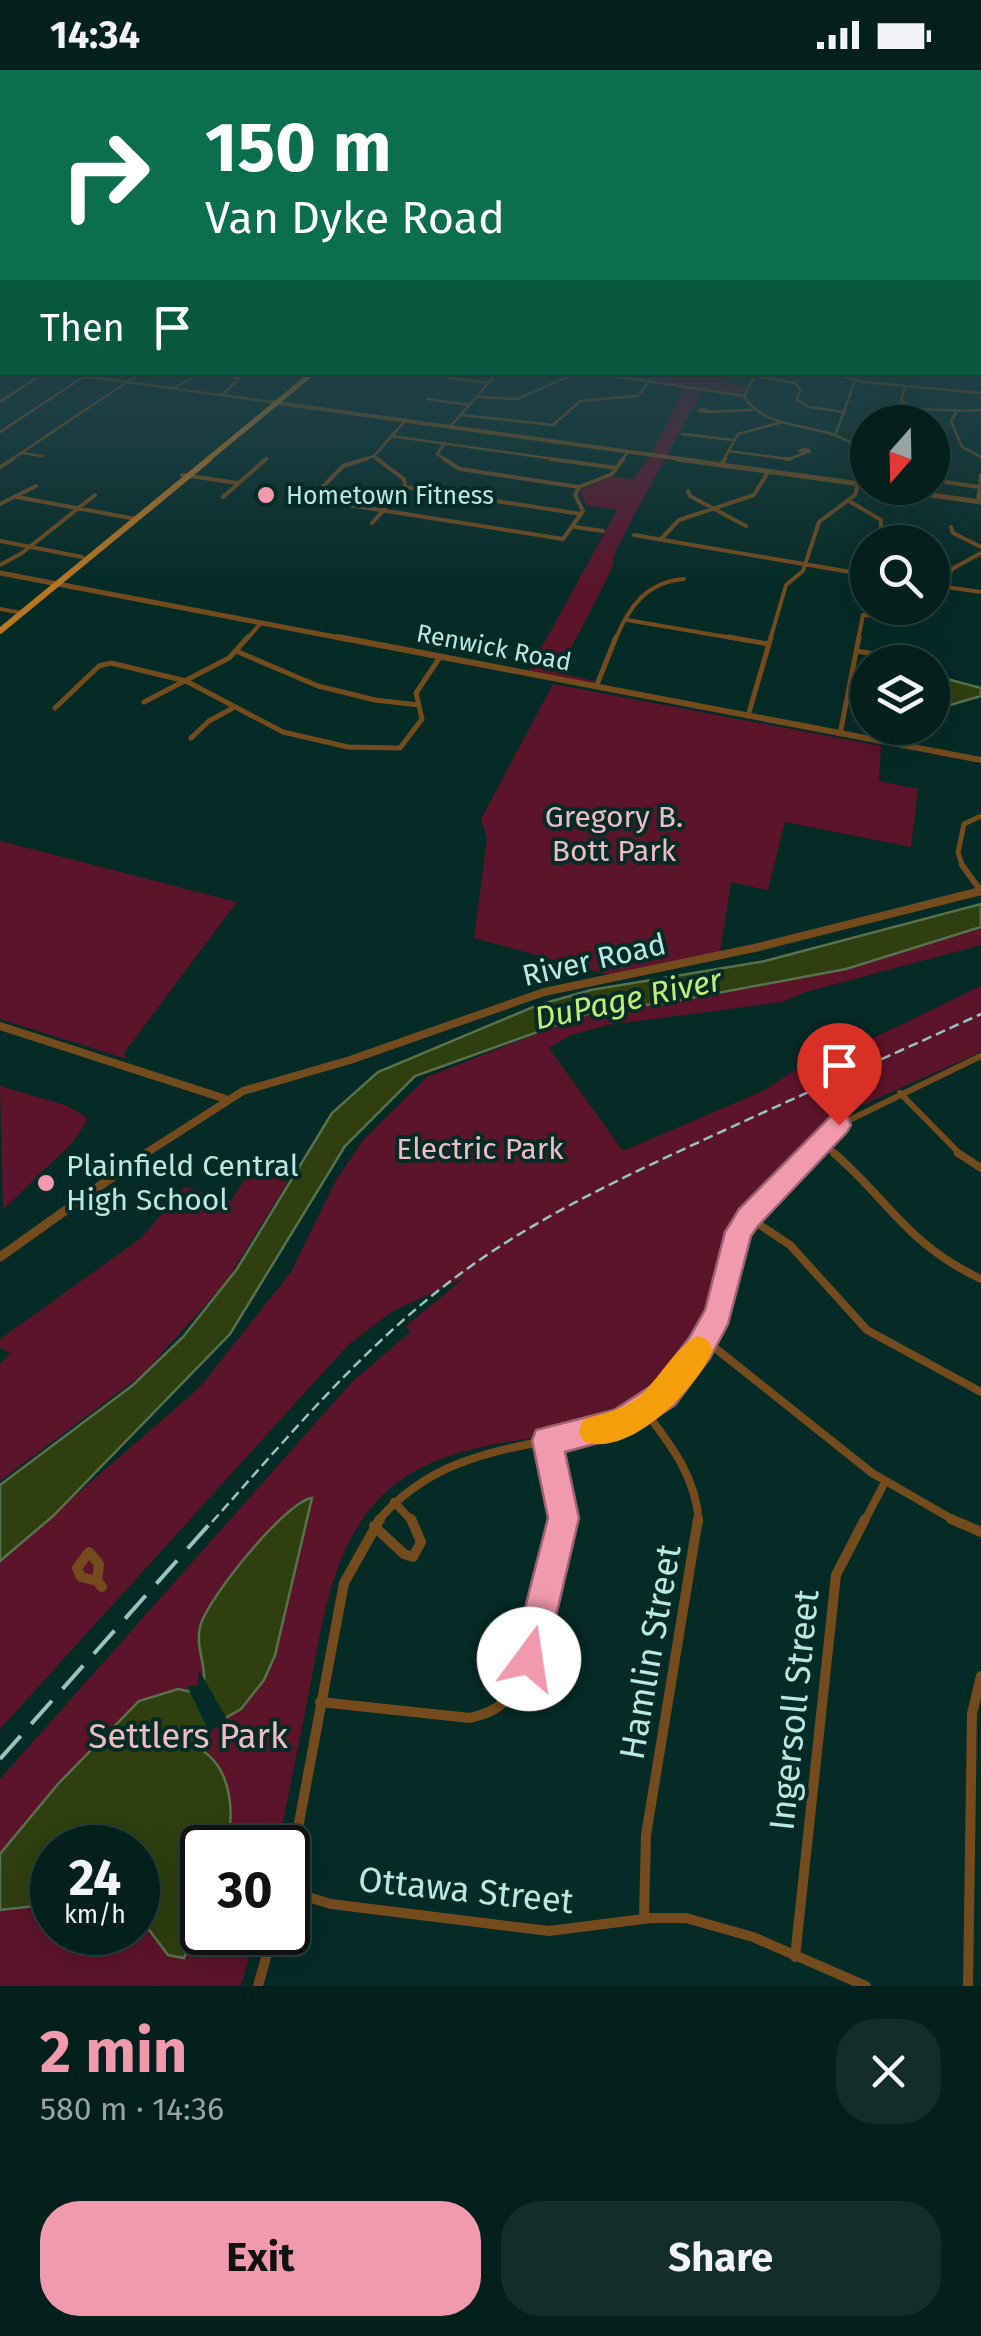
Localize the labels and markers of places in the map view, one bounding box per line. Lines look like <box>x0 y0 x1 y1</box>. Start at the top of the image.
place label: Hometown Fitness <box>286 481 494 511</box>
marker: Hometown Fitness <box>255 484 277 506</box>
pin <box>797 1023 882 1126</box>
place label: Plainfield Central High School <box>66 1148 299 1218</box>
marker: Plainfield Central High School <box>35 1172 57 1194</box>

